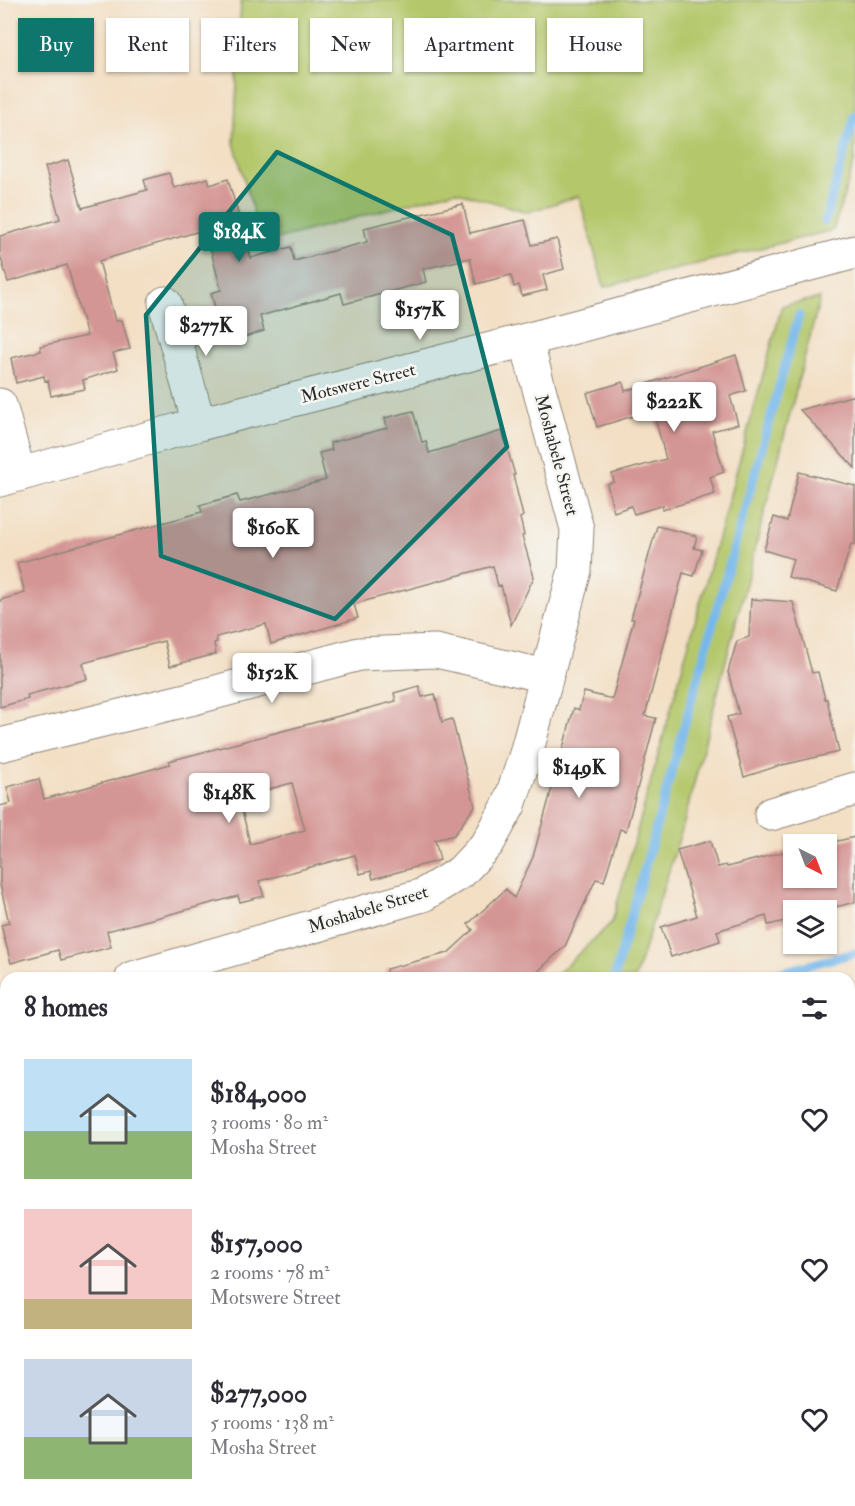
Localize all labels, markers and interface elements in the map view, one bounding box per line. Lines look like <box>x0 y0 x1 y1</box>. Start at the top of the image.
chip: Buy <box>18 18 94 72</box>
chip: Rent <box>106 18 189 72</box>
chip: Filters <box>201 18 298 72</box>
chip: New <box>310 18 392 72</box>
chip: Apartment <box>404 18 535 72</box>
chip: House <box>547 18 643 72</box>
pin: $184K <box>197 212 281 263</box>
text: $184K <box>213 219 265 244</box>
pin: $157K <box>378 290 462 341</box>
text: $157K <box>395 297 445 322</box>
pin: $277K <box>164 306 248 357</box>
text: $277K <box>179 313 233 338</box>
street label: Motswere Street <box>298 358 418 409</box>
pin: $222K <box>632 382 716 433</box>
text: $222K <box>646 389 702 414</box>
street label: Moshabele Street <box>529 392 584 518</box>
pin: $160K <box>231 508 315 559</box>
text: $160K <box>247 515 299 540</box>
pin: $152K <box>230 653 314 704</box>
text: $152K <box>246 660 298 685</box>
pin: $149K <box>537 748 621 799</box>
text: $149K <box>552 755 606 780</box>
pin: $148K <box>187 773 271 824</box>
text: $148K <box>203 780 255 805</box>
north arrow <box>783 834 837 888</box>
map controls <box>783 834 837 954</box>
street label: Moshabele Street <box>305 880 431 939</box>
button: layers <box>783 900 837 954</box>
text: 8 homes <box>24 992 108 1024</box>
icon: filters <box>798 992 831 1025</box>
text: $184,000 <box>210 1078 307 1110</box>
icon: home <box>72 1083 144 1155</box>
icon: heart <box>798 1103 831 1136</box>
text: 3 rooms · 80 m² <box>210 1110 328 1135</box>
text: Mosha Street <box>210 1135 317 1160</box>
text: $157,000 <box>210 1228 303 1260</box>
icon: home <box>72 1233 144 1305</box>
icon: heart <box>798 1253 831 1286</box>
text: 2 rooms · 78 m² <box>210 1260 330 1285</box>
text: Motswere Street <box>210 1285 341 1310</box>
text: $277,000 <box>210 1378 307 1410</box>
icon: home <box>72 1383 144 1455</box>
icon: heart <box>798 1403 831 1436</box>
text: 5 rooms · 138 m² <box>210 1410 334 1435</box>
text: Mosha Street <box>210 1435 317 1460</box>

